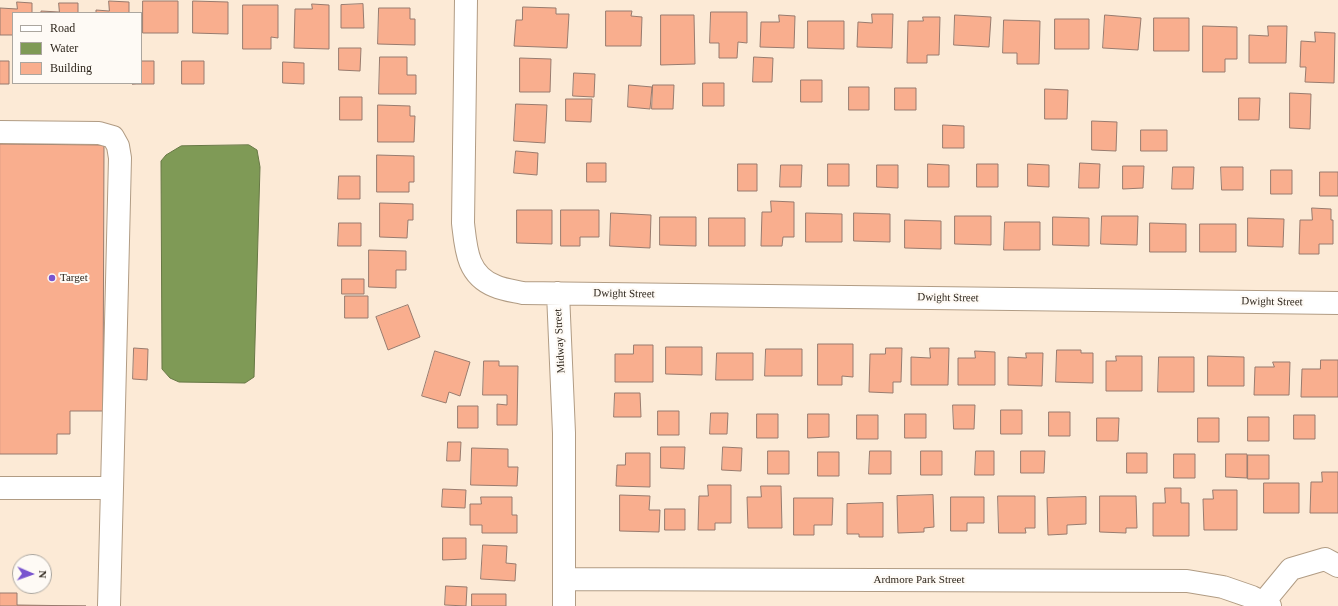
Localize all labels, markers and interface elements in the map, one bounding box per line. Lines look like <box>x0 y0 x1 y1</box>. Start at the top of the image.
legend <box>12 12 142 84</box>
text: Road <box>50 21 75 35</box>
text: Water <box>50 41 78 55</box>
text: Building <box>50 61 92 75</box>
place label: Target <box>60 271 88 285</box>
marker: Target <box>47 273 57 283</box>
street label: Dwight Street <box>593 287 655 301</box>
street label: Dwight Street <box>917 291 979 305</box>
street label: Dwight Street <box>1241 295 1303 309</box>
street label: Midway Street <box>552 308 568 374</box>
north arrow <box>12 554 52 594</box>
text: N <box>37 570 49 579</box>
street label: Ardmore Park Street <box>873 573 965 587</box>

